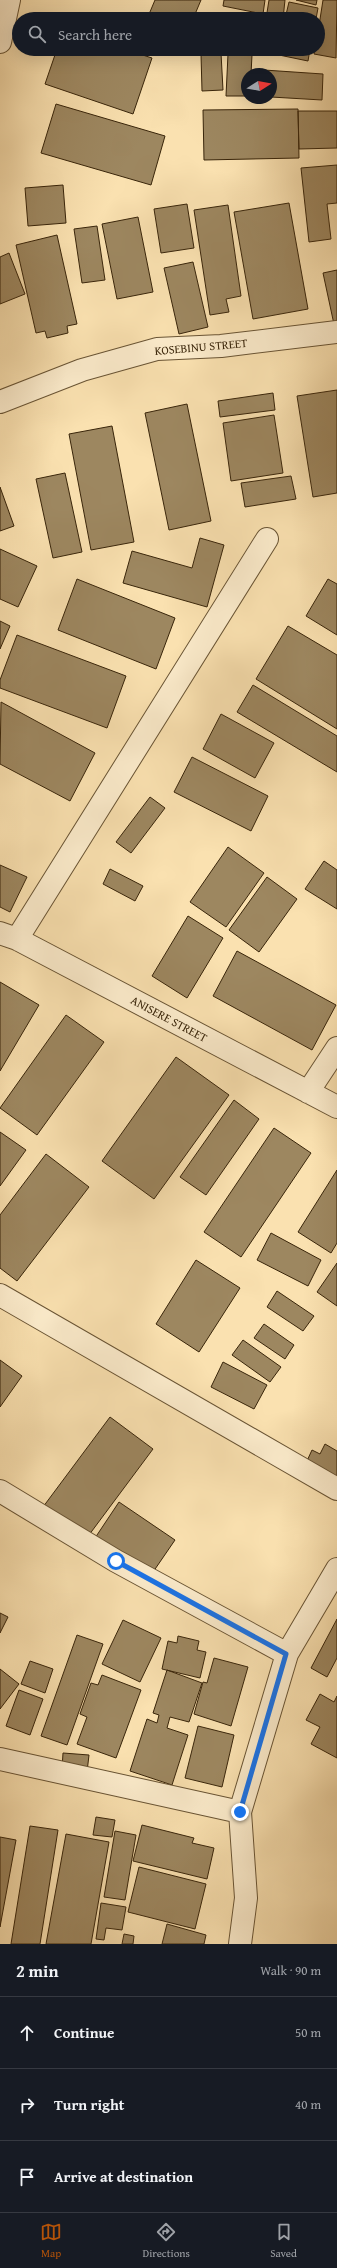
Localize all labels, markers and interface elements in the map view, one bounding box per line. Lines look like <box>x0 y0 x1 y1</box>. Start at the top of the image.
search box <box>12 12 325 56</box>
icon: search <box>26 23 48 45</box>
text: Search here <box>58 24 132 45</box>
north arrow <box>241 68 277 104</box>
street label: KOSEBINU STREET <box>154 334 248 359</box>
street label: ANISERE STREET <box>128 991 211 1046</box>
route start <box>107 1552 125 1570</box>
route end <box>231 1803 249 1821</box>
text: 2 min <box>16 1958 58 1983</box>
text: Walk · 90 m <box>260 1961 321 1980</box>
icon: ahead <box>16 2022 38 2044</box>
text: Continue <box>54 2022 115 2043</box>
text: 50 m <box>295 2023 321 2042</box>
icon: right <box>16 2094 38 2116</box>
text: Turn right <box>54 2094 125 2115</box>
text: 40 m <box>295 2095 321 2114</box>
icon: arrive <box>16 2166 38 2188</box>
text: Arrive at destination <box>54 2166 193 2187</box>
tab: Map <box>40 2221 62 2261</box>
tab: Directions <box>143 2221 190 2261</box>
tab: Saved <box>270 2221 297 2261</box>

